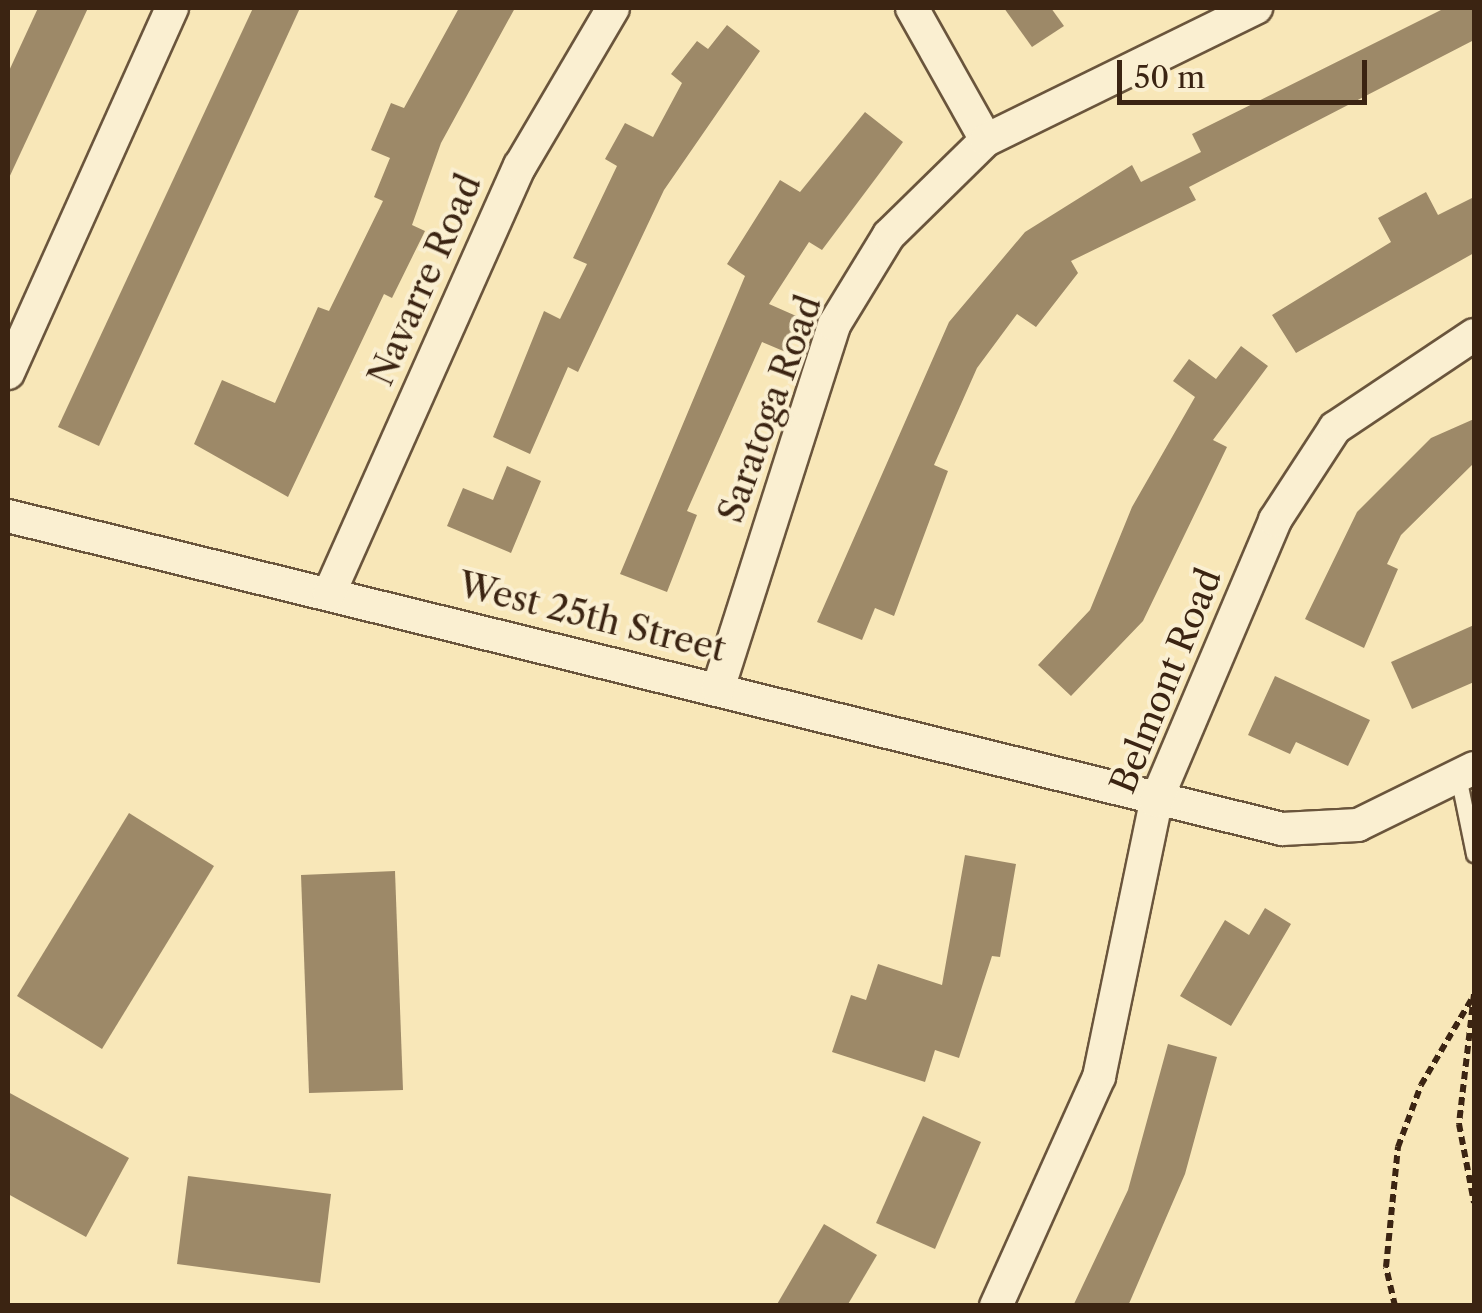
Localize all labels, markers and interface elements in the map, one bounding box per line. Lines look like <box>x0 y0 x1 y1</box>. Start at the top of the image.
scale bar <box>1122 40 1372 102</box>
text: 50 m <box>1134 59 1205 96</box>
street label: Navarre Road <box>360 168 490 392</box>
street label: Saratoga Road <box>709 290 831 528</box>
street label: Belmont Road <box>1102 562 1230 800</box>
street label: West 25th Street <box>454 564 730 670</box>

